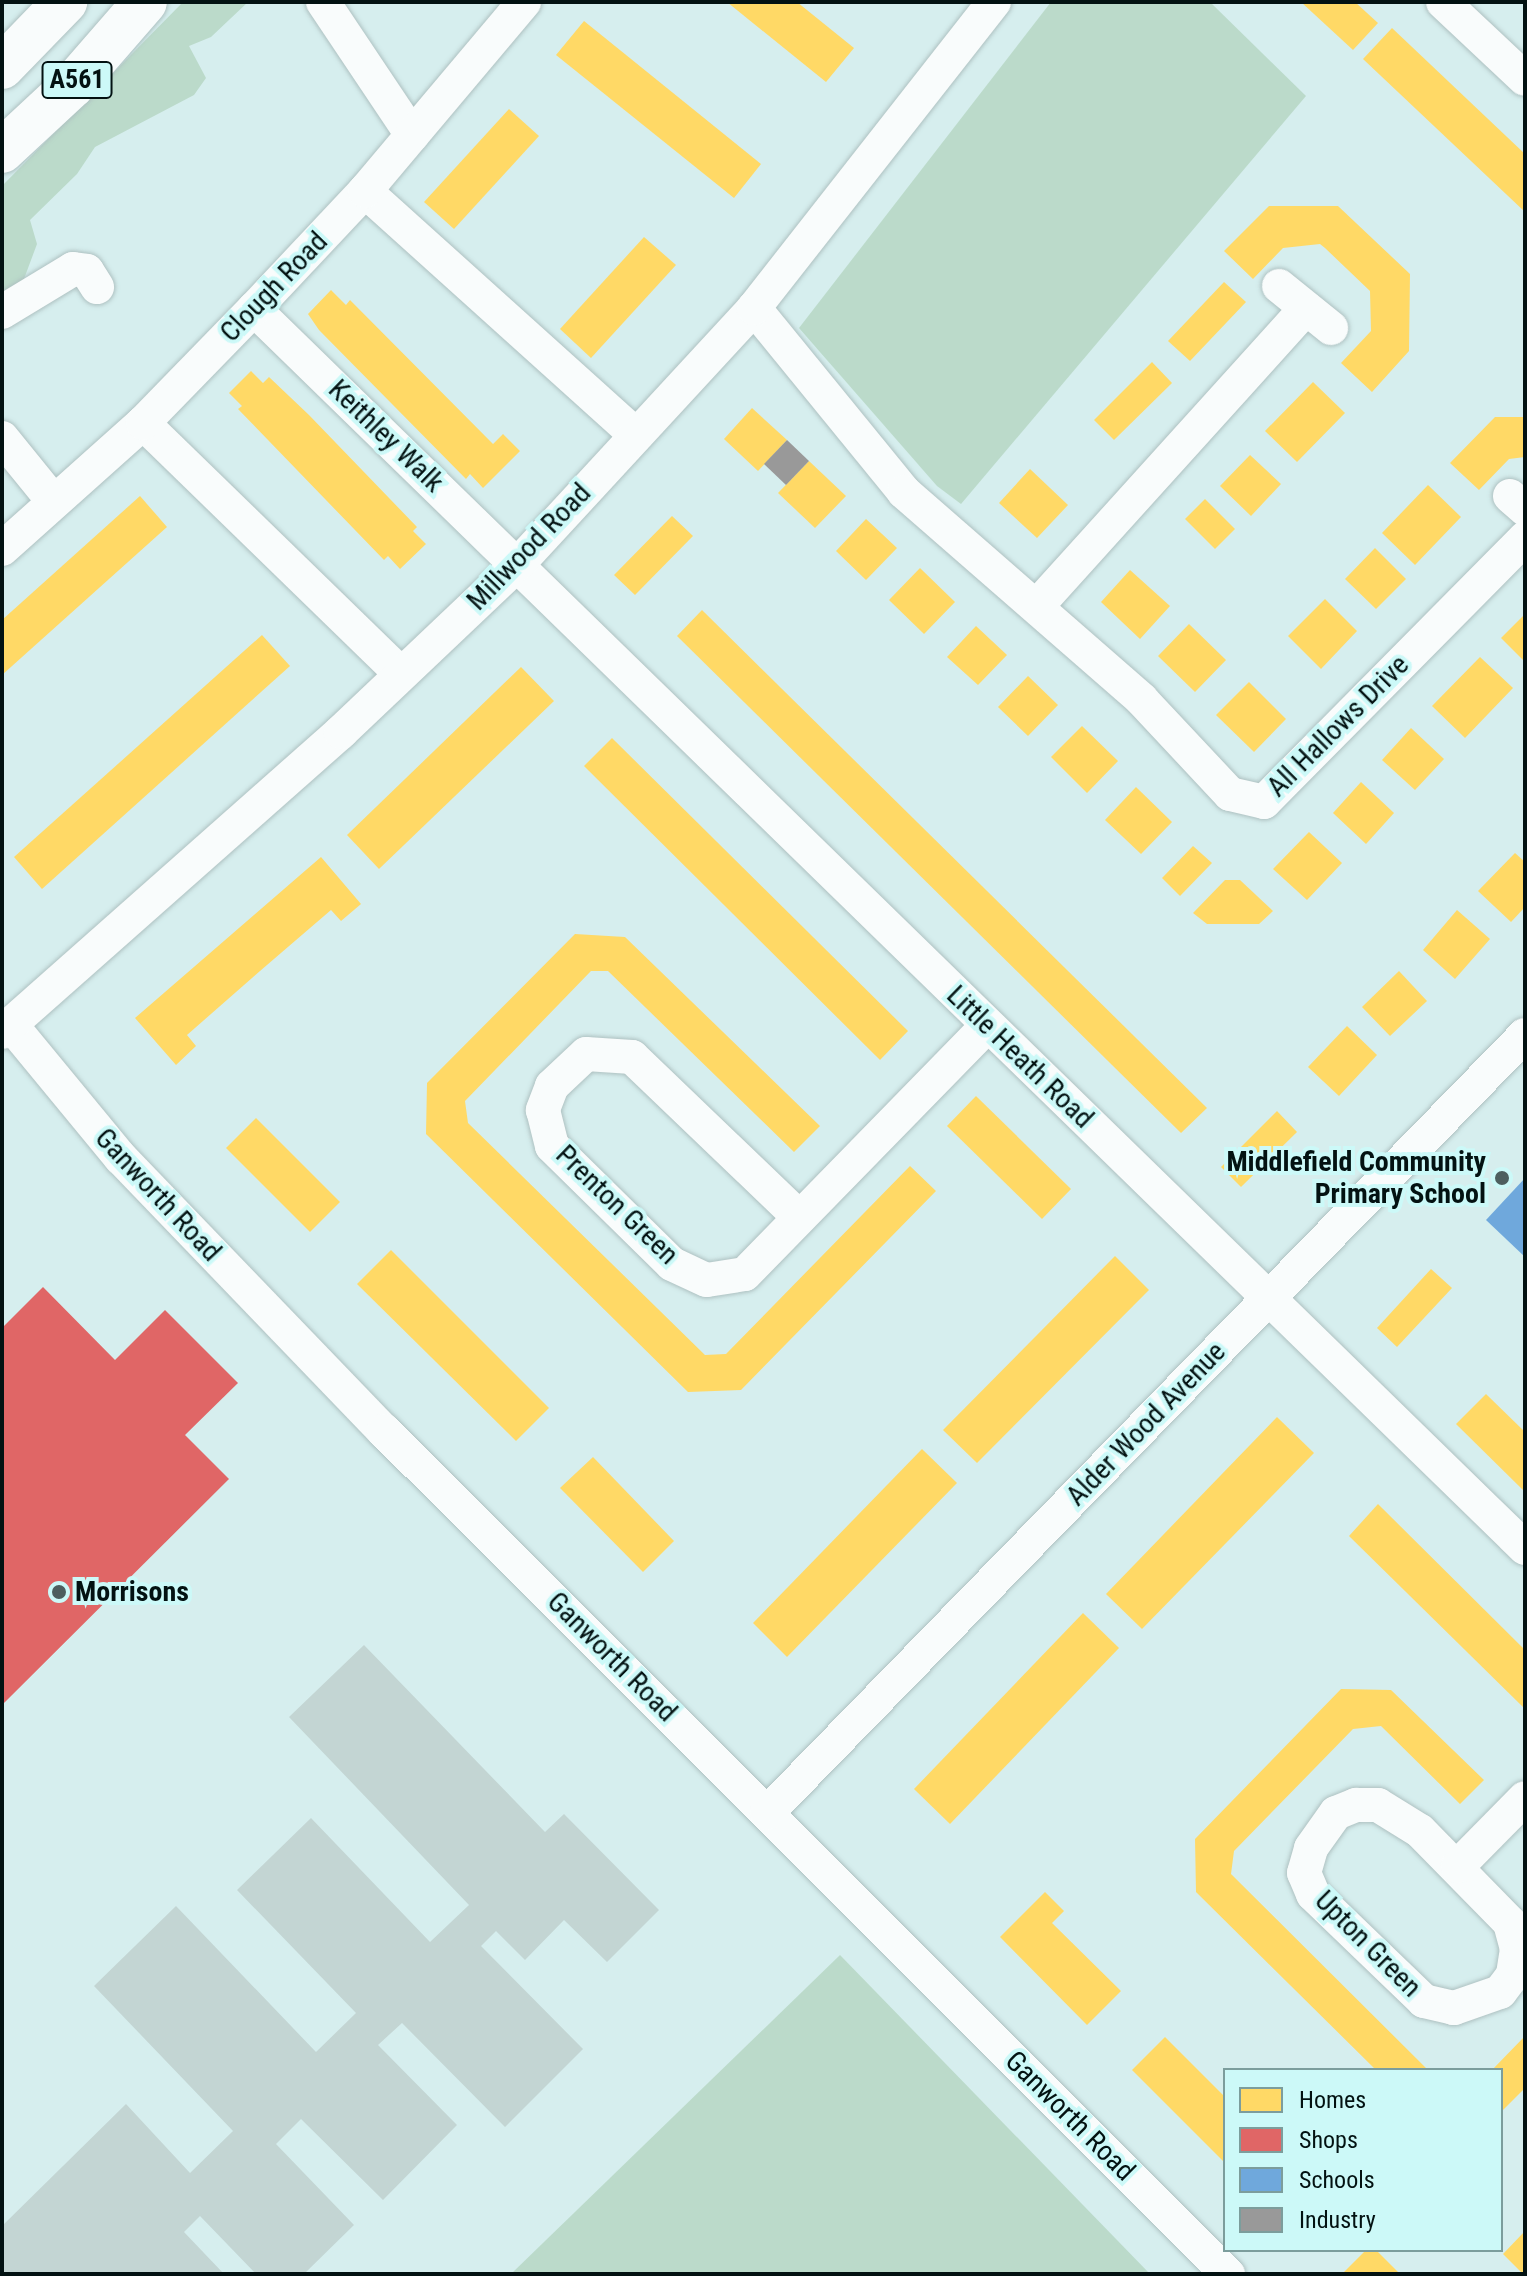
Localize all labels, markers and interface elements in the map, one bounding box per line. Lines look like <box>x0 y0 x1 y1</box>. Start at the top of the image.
road number: A561 <box>41 58 113 102</box>
street label: Clough Road <box>213 225 335 349</box>
street label: Keithley Walk <box>321 373 451 499</box>
street label: Millwood Road <box>460 477 598 617</box>
street label: All Hallows Drive <box>1260 648 1416 804</box>
street label: Little Heath Road <box>940 979 1100 1135</box>
street label: Ganworth Road <box>88 1122 228 1268</box>
street label: Prenton Green <box>549 1138 685 1272</box>
place label: Middlefield Community Primary School <box>1226 1145 1486 1211</box>
marker: Middlefield Community Primary School <box>1493 1169 1511 1187</box>
street label: Alder Wood Avenue <box>1059 1335 1233 1513</box>
place label: Morrisons <box>75 1575 189 1609</box>
marker: Morrisons <box>50 1583 68 1601</box>
street label: Ganworth Road <box>540 1585 684 1729</box>
street label: Upton Green <box>1308 1884 1428 2004</box>
street label: Ganworth Road <box>998 2044 1142 2188</box>
legend <box>1223 2068 1503 2252</box>
text: Homes <box>1299 2086 1366 2114</box>
text: Shops <box>1299 2126 1358 2154</box>
text: Schools <box>1299 2166 1375 2194</box>
text: Industry <box>1299 2206 1376 2234</box>

